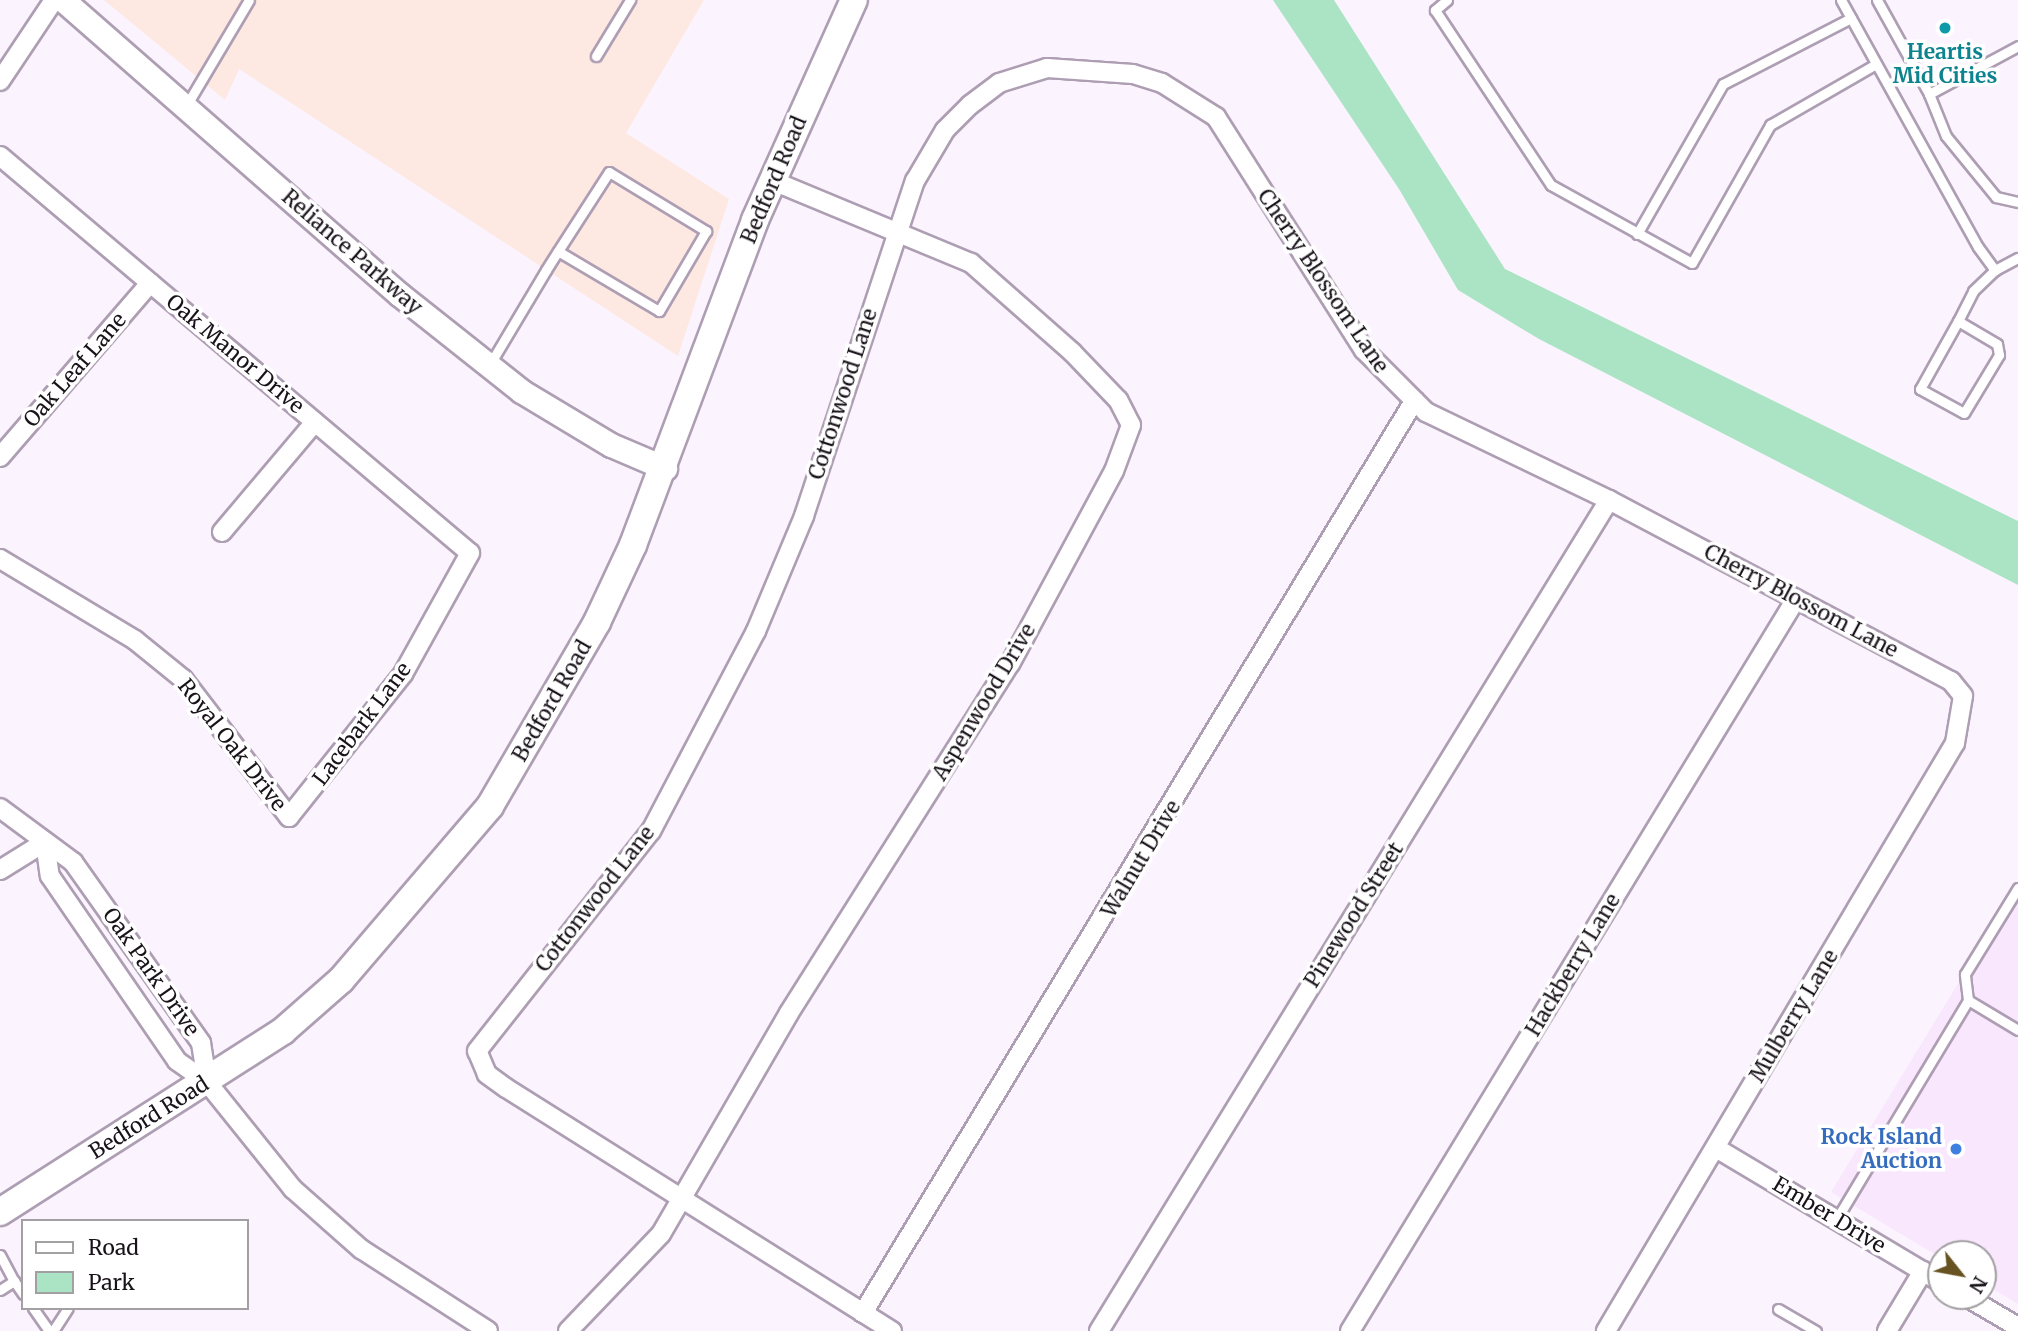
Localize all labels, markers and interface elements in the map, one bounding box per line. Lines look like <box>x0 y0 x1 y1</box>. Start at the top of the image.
marker: Heartis Mid Cities <box>1937 20 1953 36</box>
place label: Heartis Mid Cities <box>1893 39 1997 89</box>
street label: Bedford Road <box>736 113 812 247</box>
street label: Reliance Parkway <box>277 184 427 320</box>
street label: Cherry Blossom Lane <box>1252 184 1394 378</box>
street label: Oak Manor Drive <box>161 289 309 419</box>
street label: Cottonwood Lane <box>803 305 883 483</box>
street label: Oak Leaf Lane <box>19 308 131 432</box>
street label: Cherry Blossom Lane <box>1700 539 1902 663</box>
street label: Aspenwood Drive <box>927 619 1041 785</box>
street label: Bedford Road <box>507 636 597 766</box>
street label: Lacebark Lane <box>308 658 416 790</box>
street label: Royal Oak Drive <box>173 674 291 816</box>
street label: Walnut Drive <box>1096 796 1186 922</box>
street label: Cottonwood Lane <box>530 821 660 977</box>
street label: Pinewood Street <box>1299 838 1409 992</box>
street label: Hackberry Lane <box>1521 889 1625 1041</box>
street label: Oak Park Drive <box>97 903 205 1041</box>
street label: Mulberry Lane <box>1745 945 1843 1087</box>
street label: Bedford Road <box>85 1071 213 1165</box>
place label: Rock Island Auction <box>1820 1124 1942 1174</box>
marker: Rock Island Auction <box>1948 1141 1964 1157</box>
street label: Ember Drive <box>1768 1172 1890 1258</box>
legend <box>21 1219 248 1310</box>
text: Road <box>88 1234 139 1261</box>
north arrow <box>1927 1240 1997 1310</box>
text: Park <box>88 1269 135 1296</box>
text: N <box>1964 1272 1992 1297</box>

